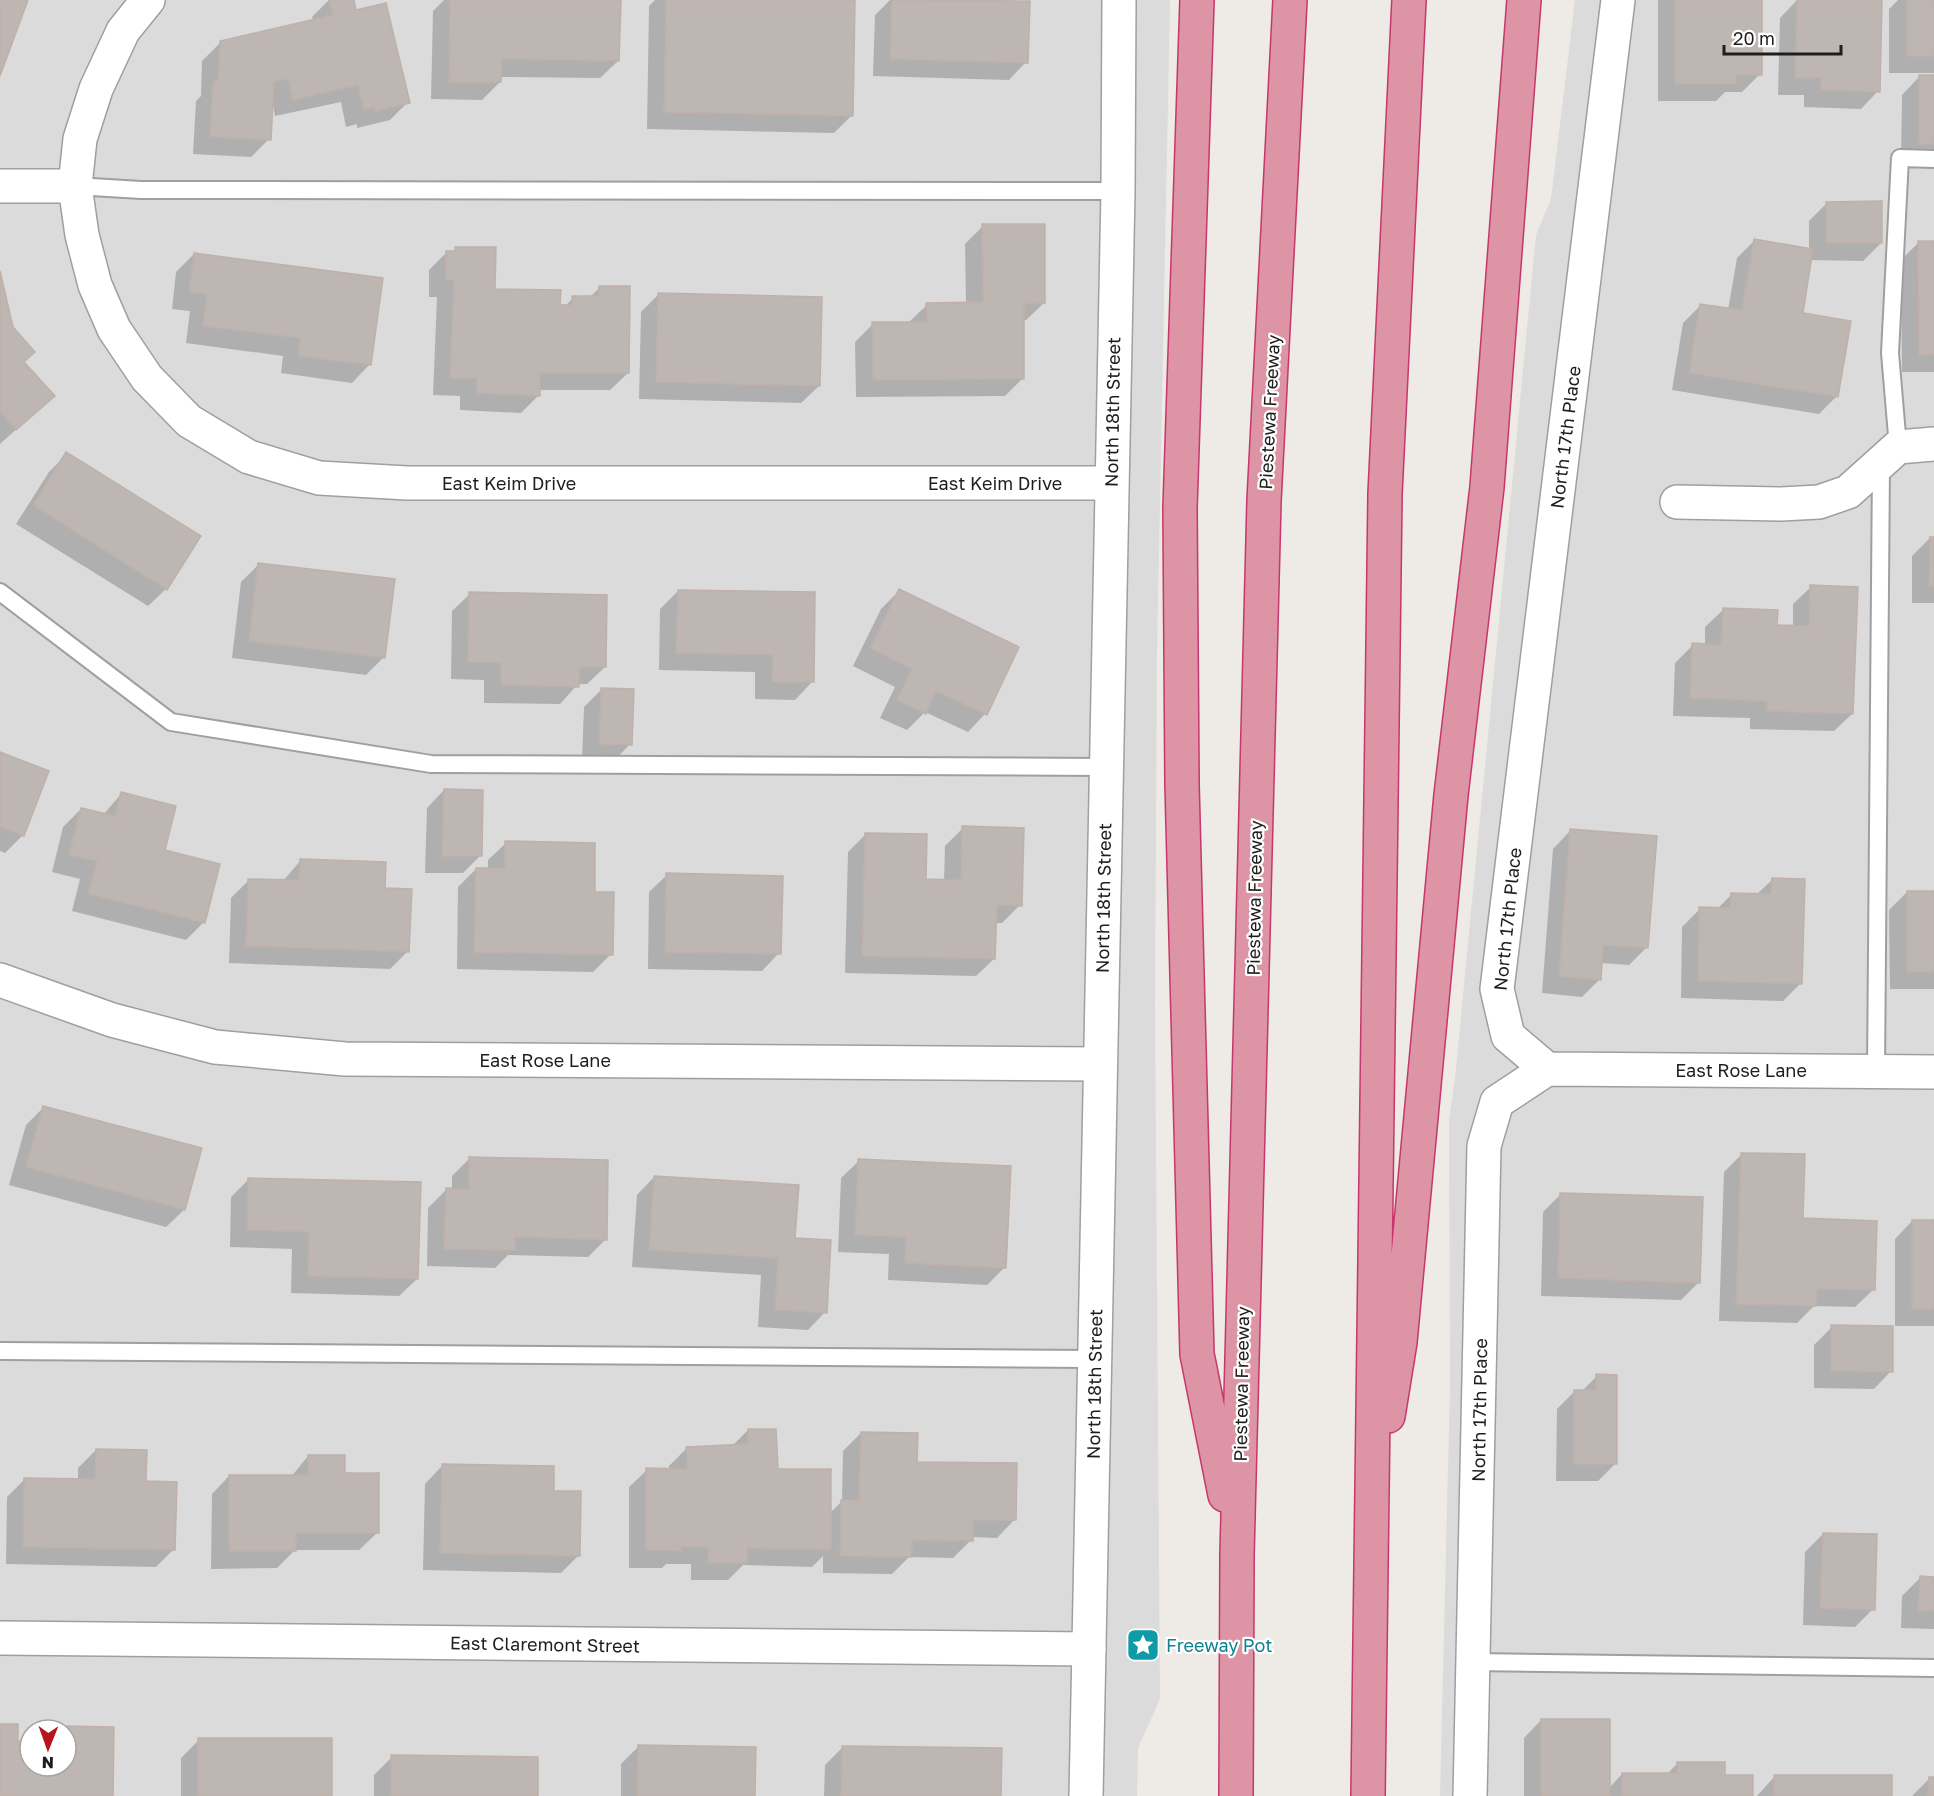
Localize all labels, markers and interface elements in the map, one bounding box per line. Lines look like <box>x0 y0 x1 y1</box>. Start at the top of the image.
scale bar <box>1724 18 1841 56</box>
text: 20 m <box>1733 27 1775 49</box>
street label: Piestewa Freeway <box>1254 334 1284 490</box>
street label: North 18th Street <box>1100 337 1124 487</box>
street label: North 17th Place <box>1545 364 1585 510</box>
street label: East Keim Drive <box>442 472 576 494</box>
street label: East Keim Drive <box>928 472 1062 494</box>
street label: Piestewa Freeway <box>1242 820 1266 976</box>
street label: North 18th Street <box>1091 823 1115 973</box>
street label: North 17th Place <box>1489 846 1525 992</box>
street label: East Rose Lane <box>479 1049 611 1071</box>
street label: East Rose Lane <box>1675 1059 1807 1081</box>
street label: Piestewa Freeway <box>1229 1306 1253 1462</box>
street label: North 18th Street <box>1082 1309 1106 1459</box>
street label: North 17th Place <box>1467 1338 1491 1482</box>
place icon: Freeway Pot <box>1125 1627 1161 1663</box>
street label: East Claremont Street <box>450 1631 640 1657</box>
place label: Freeway Pot <box>1166 1634 1272 1656</box>
north arrow <box>18 1718 78 1778</box>
text: N <box>41 1753 54 1773</box>

